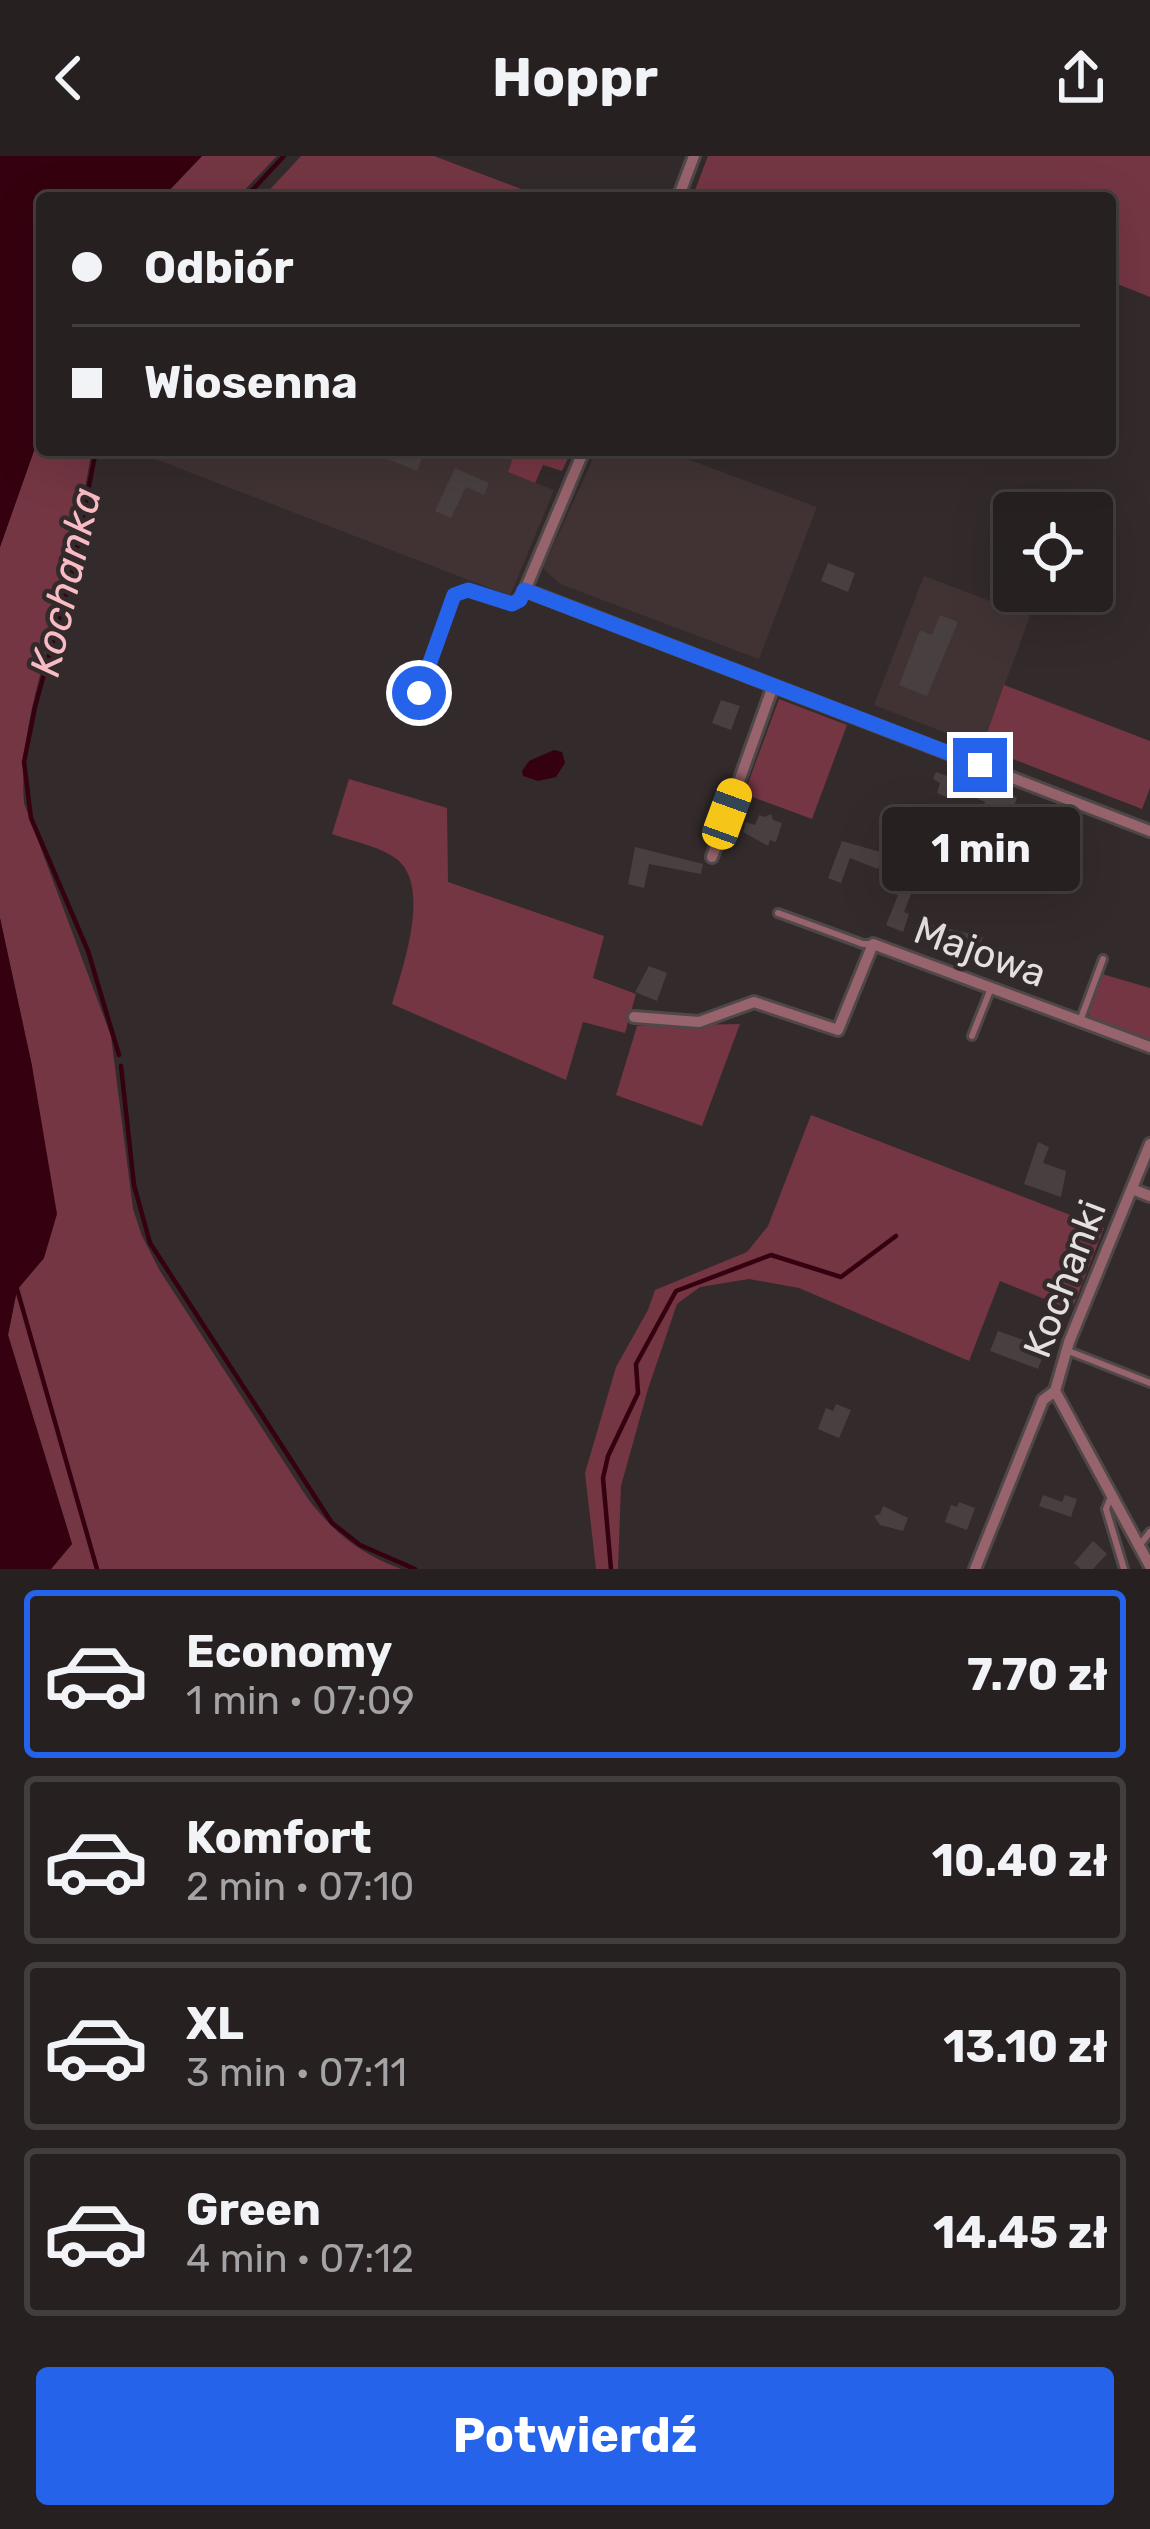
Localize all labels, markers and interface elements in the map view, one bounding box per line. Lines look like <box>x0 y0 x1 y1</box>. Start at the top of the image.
icon: back <box>36 45 102 111</box>
icon: share <box>1048 45 1114 111</box>
text: Hoppr <box>492 46 658 110</box>
text: Odbiór <box>144 241 294 294</box>
text: Wiosenna <box>144 356 358 409</box>
water label: Kochanka <box>20 483 112 681</box>
map controls <box>993 492 1113 612</box>
button: locate <box>993 492 1113 612</box>
route start <box>392 666 446 720</box>
route end <box>953 738 1007 792</box>
car <box>698 774 756 854</box>
callout: 1 min <box>881 807 1079 891</box>
text: 1 min <box>931 826 1031 872</box>
street label: Majowa <box>908 907 1052 997</box>
street label: Kochanki <box>1014 1194 1116 1364</box>
icon: car <box>42 1620 150 1728</box>
text: Economy <box>186 1625 392 1678</box>
text: 7.70 zł <box>967 1648 1108 1701</box>
text: 1 min · 07:09 <box>186 1678 415 1724</box>
icon: car <box>42 1806 150 1914</box>
text: Komfort <box>186 1811 372 1864</box>
text: 10.40 zł <box>932 1834 1108 1887</box>
text: 2 min · 07:10 <box>186 1864 414 1910</box>
icon: car <box>42 1992 150 2100</box>
text: XL <box>186 1997 244 2050</box>
text: 13.10 zł <box>943 2020 1108 2073</box>
text: 3 min · 07:11 <box>186 2050 407 2096</box>
icon: car <box>42 2178 150 2286</box>
text: Green <box>186 2183 321 2236</box>
text: 14.45 zł <box>933 2206 1108 2259</box>
text: 4 min · 07:12 <box>186 2236 414 2282</box>
button: Potwierdź <box>36 2367 1114 2505</box>

